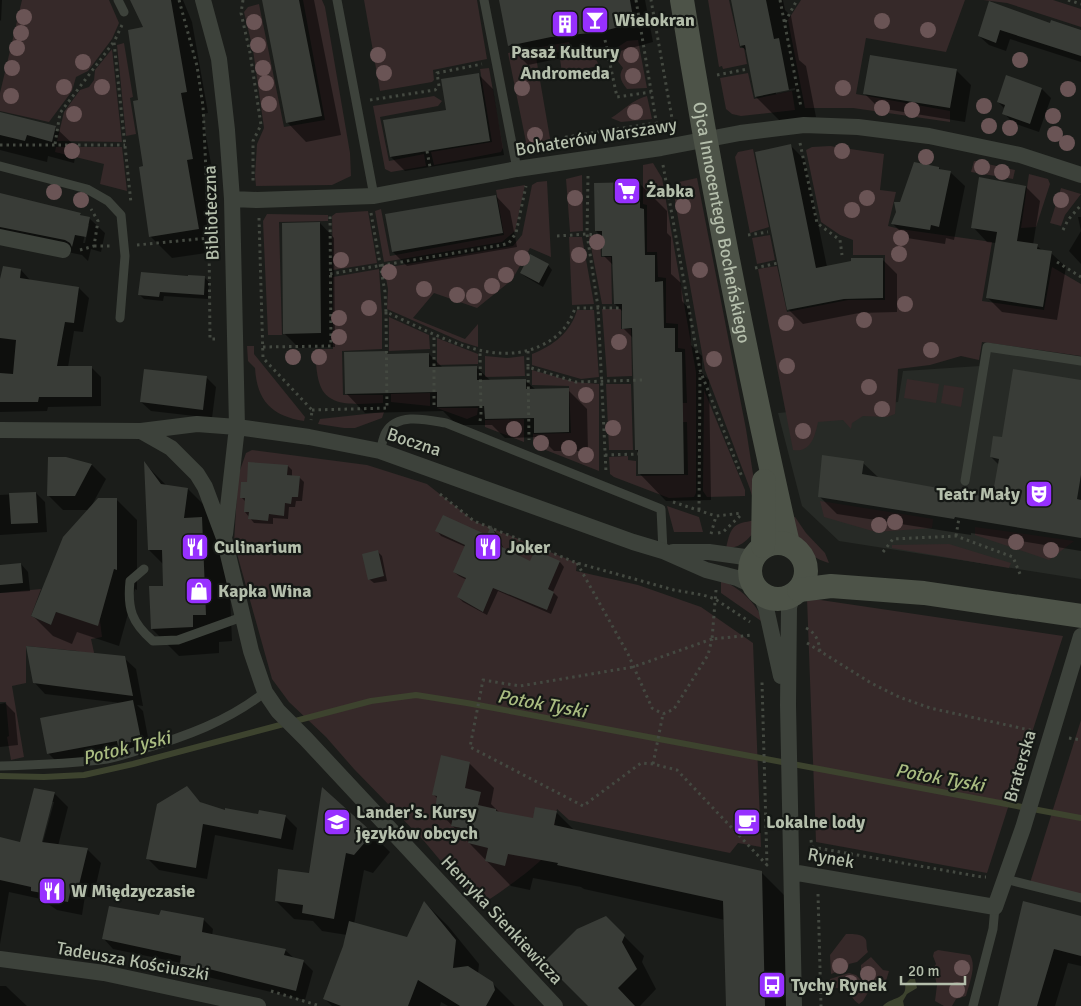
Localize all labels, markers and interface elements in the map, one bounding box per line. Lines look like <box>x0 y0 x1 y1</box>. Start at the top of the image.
bar icon: Wielokran <box>580 5 610 35</box>
building icon: Pasaż Kultury Andromeda <box>550 9 580 39</box>
place label: Wielokran <box>614 9 695 31</box>
place label: Pasaż Kultury Andromeda <box>511 41 619 84</box>
street label: Ojca Innocentego Bocheńskiego <box>688 100 755 345</box>
street label: Bohaterów Warszawy <box>514 113 679 161</box>
street label: Biblioteczna <box>198 165 224 261</box>
supermarket icon: Żabka <box>612 176 642 206</box>
place label: Żabka <box>646 180 694 202</box>
street label: Boczna <box>384 423 444 461</box>
theatre icon: Teatr Mały <box>1024 479 1054 509</box>
place label: Teatr Mały <box>936 483 1020 505</box>
restaurant icon: Culinarium <box>180 532 210 562</box>
restaurant icon: Joker <box>473 532 503 562</box>
place label: Culinarium <box>214 536 302 558</box>
place label: Joker <box>507 536 551 558</box>
shop icon: Kapka Wina <box>184 576 214 606</box>
place label: Kapka Wina <box>218 580 311 602</box>
water label: Potok Tyski <box>496 684 590 724</box>
water label: Potok Tyski <box>80 725 174 770</box>
street label: Braterska <box>999 727 1041 805</box>
water label: Potok Tyski <box>894 758 988 798</box>
place label: Lander's. Kursy języków obcych <box>356 801 478 844</box>
school or university icon: Lander's. Kursy języków obcych <box>322 807 352 837</box>
cafe icon: Lokalne lody <box>732 807 762 837</box>
place label: Lokalne lody <box>766 811 865 833</box>
street label: Rynek <box>806 843 856 873</box>
street label: Henryka Sienkiewicza <box>436 851 568 989</box>
restaurant icon: W Międzyczasie <box>37 876 67 906</box>
place label: W Międzyczasie <box>71 880 195 902</box>
street label: Tadeusza Kościuszki <box>55 937 211 985</box>
scale bar <box>901 954 965 986</box>
text: 20 m <box>908 962 939 980</box>
bus stop icon: Tychy Rynek <box>757 970 787 1000</box>
place label: Tychy Rynek <box>791 974 887 996</box>

